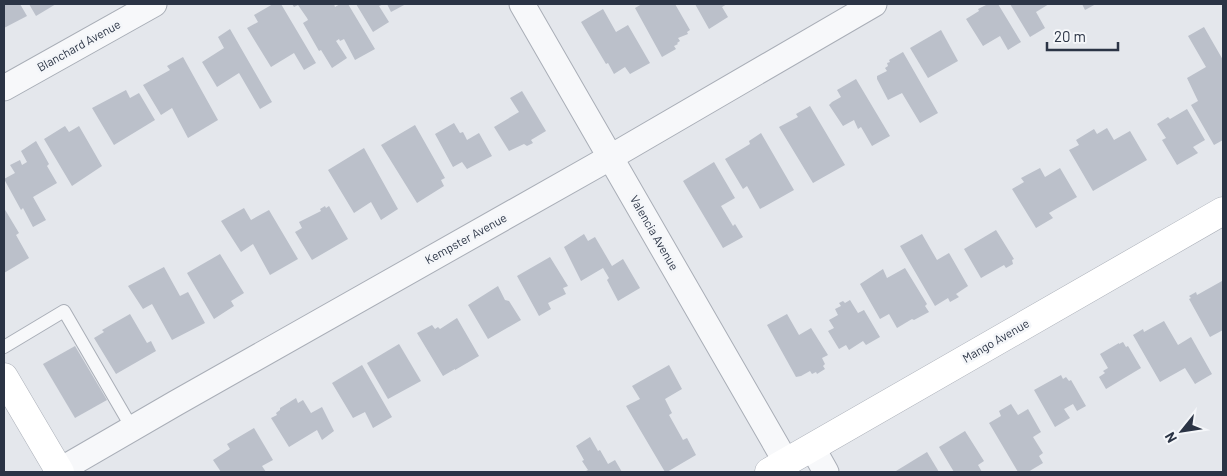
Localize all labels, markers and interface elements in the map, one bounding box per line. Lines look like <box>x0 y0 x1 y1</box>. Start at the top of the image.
street label: Blanchard Avenue <box>34 16 123 74</box>
scale bar <box>1047 20 1118 52</box>
text: 20 m <box>1054 27 1086 45</box>
street label: Valencia Avenue <box>628 193 682 272</box>
street label: Kempster Avenue <box>422 210 509 266</box>
street label: Mango Avenue <box>960 315 1031 365</box>
north arrow <box>1157 406 1207 456</box>
text: N <box>1161 429 1180 446</box>

